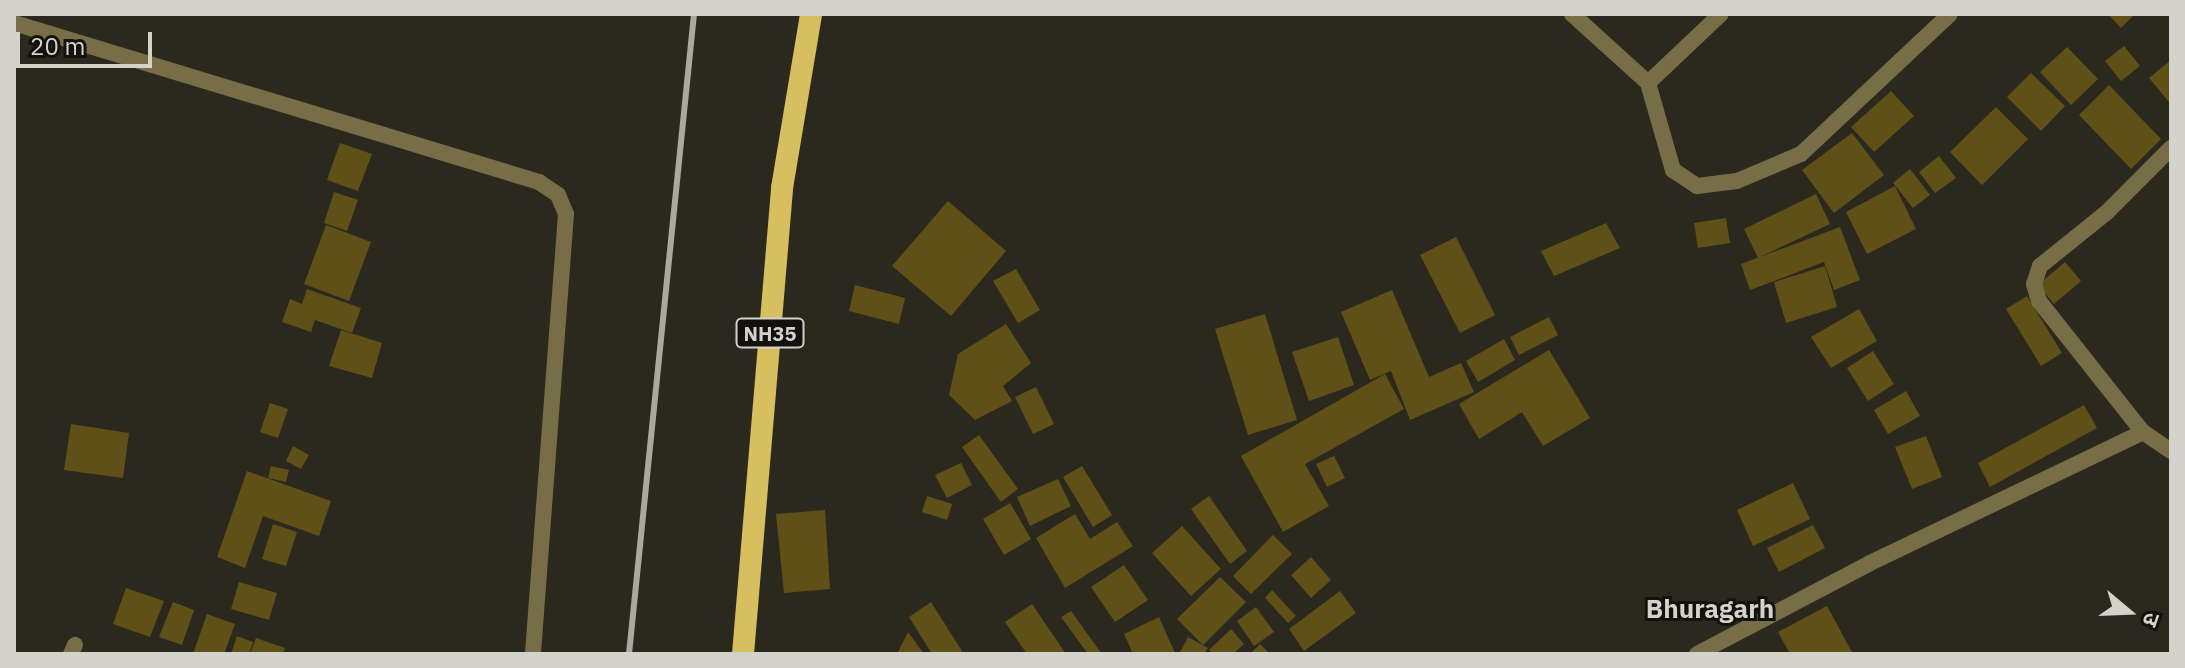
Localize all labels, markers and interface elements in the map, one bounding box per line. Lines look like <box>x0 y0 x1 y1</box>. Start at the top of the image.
scale bar <box>20 16 156 66</box>
text: 20 m <box>30 30 85 62</box>
road number: NH35 <box>734 317 806 349</box>
north arrow <box>2089 572 2169 652</box>
district label: Bhuragarh <box>1646 593 1774 625</box>
text: उ <box>2136 609 2168 631</box>

